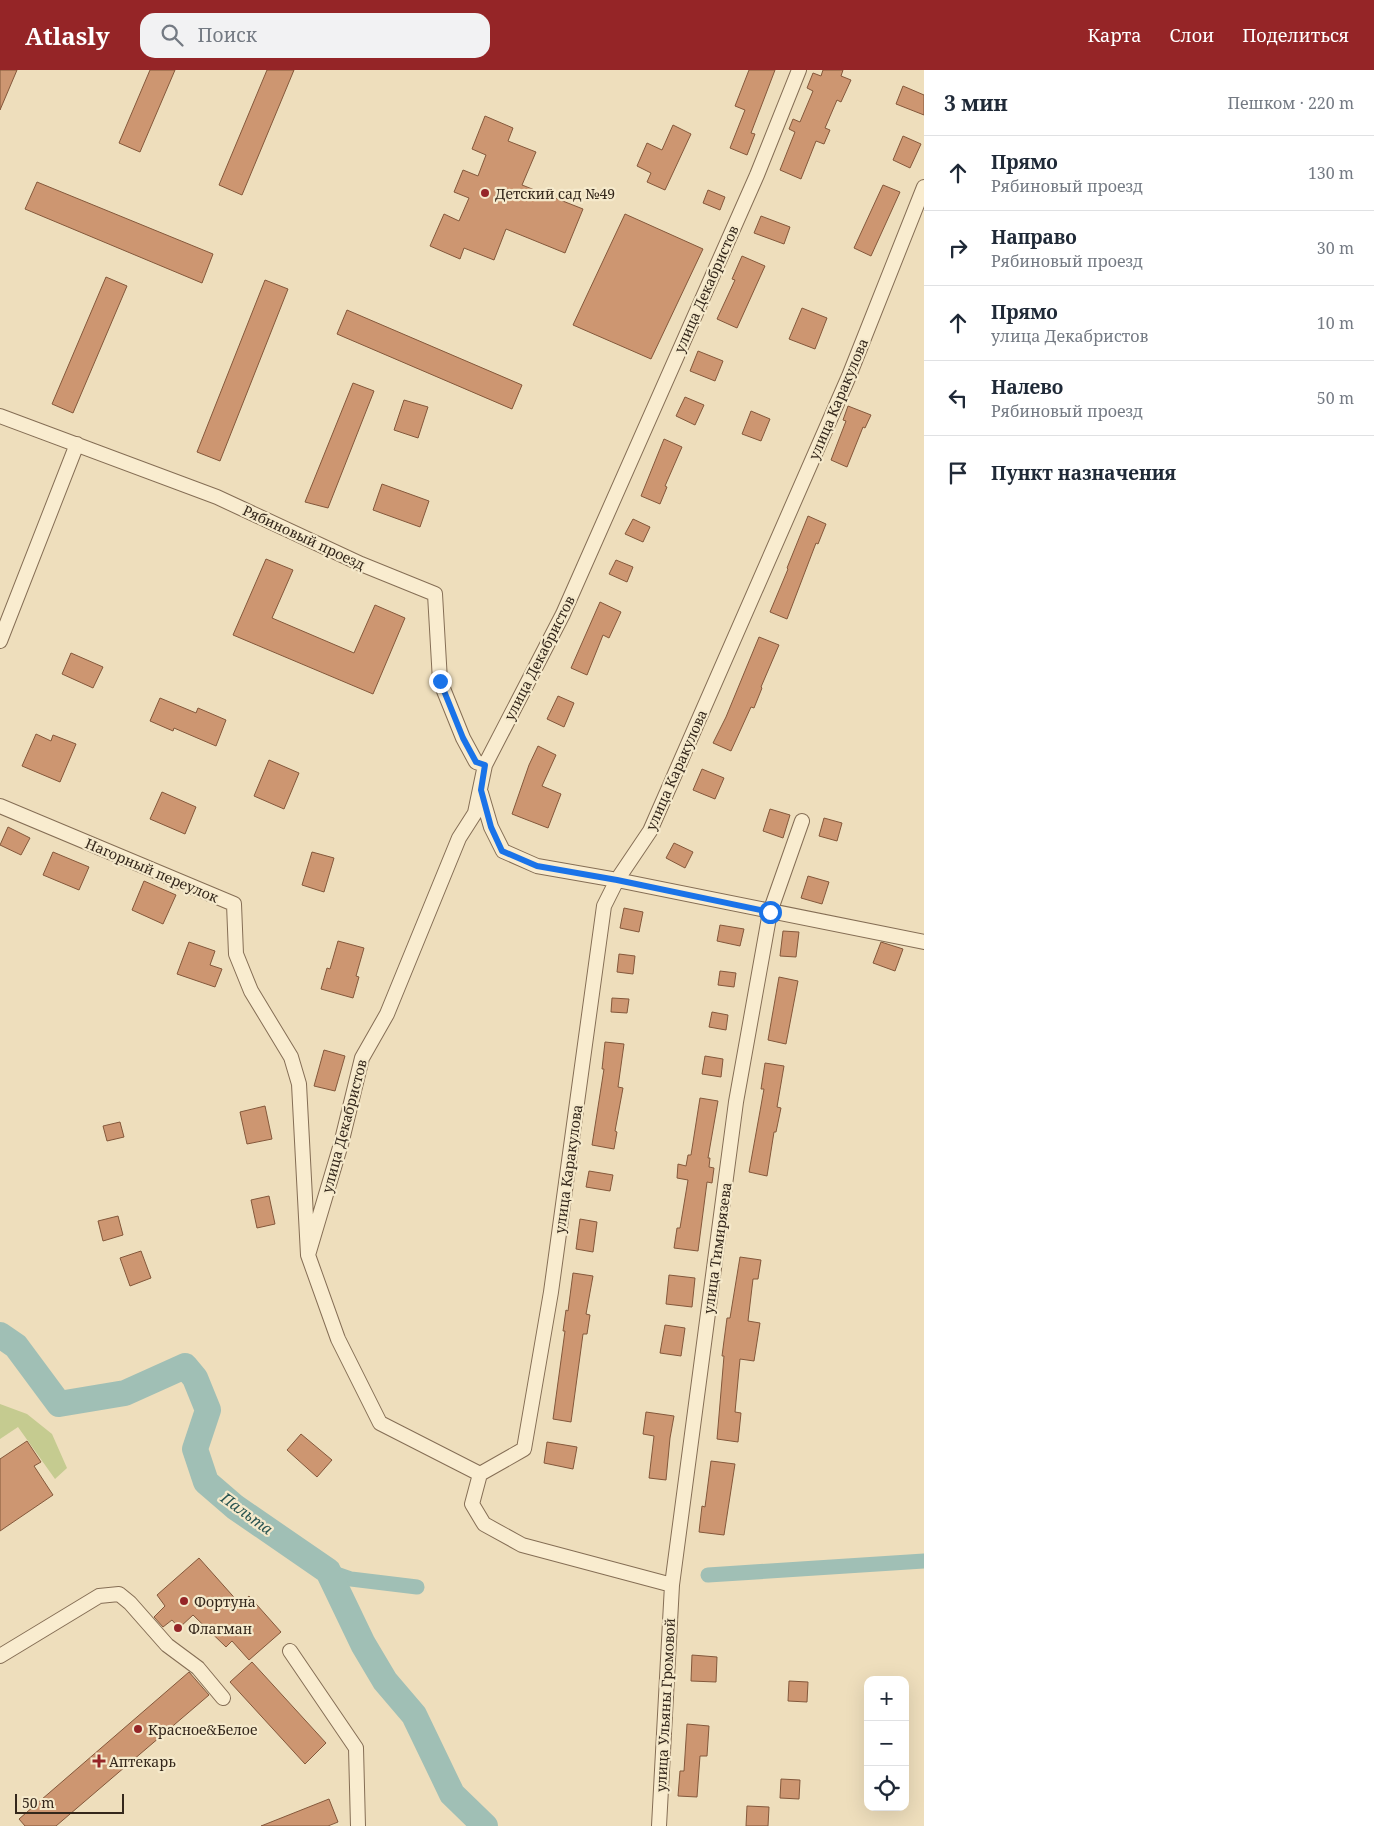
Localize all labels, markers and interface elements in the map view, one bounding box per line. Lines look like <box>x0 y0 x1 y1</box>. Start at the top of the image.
search box <box>140 13 490 58</box>
text: Atlasly <box>25 19 110 52</box>
icon: search <box>158 21 186 49</box>
text: Поиск <box>198 22 257 48</box>
text: Карта <box>1087 23 1142 47</box>
text: Слои <box>1170 23 1214 47</box>
text: Поделиться <box>1242 23 1349 47</box>
text: 3 мин <box>944 89 1008 117</box>
text: Пешком · 220 m <box>1227 92 1354 114</box>
text: Прямо <box>991 149 1058 175</box>
icon: ahead <box>944 159 972 187</box>
text: 130 m <box>1308 162 1354 184</box>
text: Рябиновый проезд <box>991 175 1143 197</box>
place label: Детский сад №49 <box>495 184 615 203</box>
marker: Детский сад №49 <box>479 187 491 199</box>
street label: улица Декабристов <box>669 222 743 356</box>
text: Направо <box>991 224 1077 250</box>
icon: right <box>944 234 972 262</box>
text: 30 m <box>1317 237 1354 259</box>
text: Рябиновый проезд <box>991 250 1143 272</box>
text: Прямо <box>991 299 1058 325</box>
icon: ahead <box>944 309 972 337</box>
text: 10 m <box>1317 312 1354 334</box>
text: улица Декабристов <box>991 325 1148 347</box>
street label: улица Каракулова <box>804 335 872 463</box>
text: Налево <box>991 374 1063 400</box>
icon: left <box>944 384 972 412</box>
text: 50 m <box>1317 387 1354 409</box>
text: Рябиновый проезд <box>991 400 1143 422</box>
icon: arrive <box>944 459 972 487</box>
text: Пункт назначения <box>991 460 1176 486</box>
street label: Рябиновый проезд <box>240 500 369 574</box>
street label: улица Декабристов <box>499 592 579 724</box>
route end <box>429 670 452 693</box>
street label: улица Каракулова <box>641 707 711 833</box>
street label: Нагорный переулок <box>83 833 222 907</box>
route start <box>759 901 782 924</box>
street label: улица Декабристов <box>317 1057 371 1195</box>
street label: улица Каракулова <box>550 1103 586 1235</box>
street label: улица Тимирязева <box>698 1181 736 1315</box>
water label: Пальта <box>216 1487 277 1539</box>
place label: Фортуна <box>194 1592 256 1611</box>
marker: Фортуна <box>178 1595 190 1607</box>
street label: улица Ульяны Громовой <box>651 1617 679 1793</box>
place label: Флагман <box>188 1619 252 1638</box>
marker: Флагман <box>172 1622 184 1634</box>
map controls <box>864 1676 909 1811</box>
button: + <box>864 1676 909 1721</box>
place label: Красное&Белое <box>148 1720 257 1739</box>
button: − <box>864 1721 909 1766</box>
marker: Красное&Белое <box>132 1723 144 1735</box>
place label: Аптекарь <box>109 1752 176 1771</box>
marker: Аптекарь <box>93 1755 105 1767</box>
button: locate <box>864 1766 909 1811</box>
scale bar <box>15 1791 124 1814</box>
text: 50 m <box>22 1793 55 1812</box>

